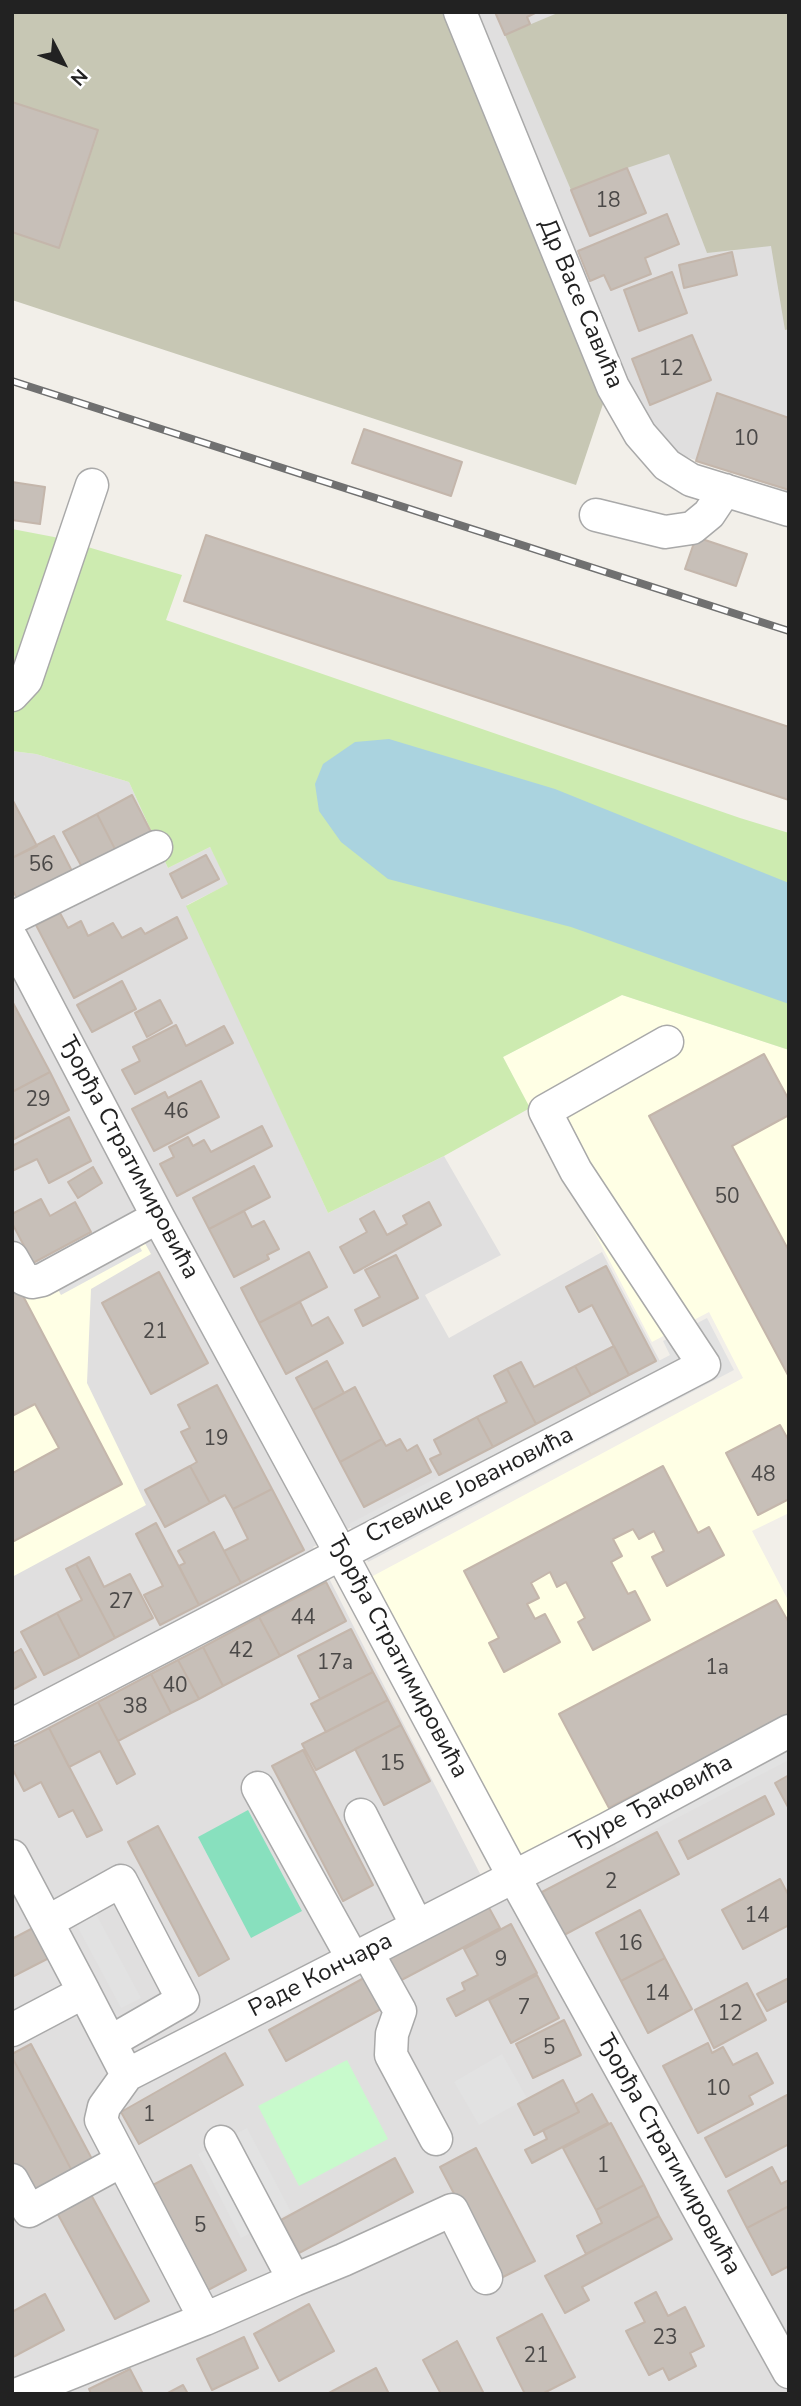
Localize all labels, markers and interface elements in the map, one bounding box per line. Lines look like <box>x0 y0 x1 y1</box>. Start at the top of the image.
north arrow <box>28 28 98 98</box>
text: N <box>64 63 93 91</box>
house number: 18 <box>595 189 621 215</box>
street label: Др Васе Савића <box>531 215 629 393</box>
house number: 12 <box>658 357 684 383</box>
house number: 10 <box>733 427 759 453</box>
house number: 56 <box>28 853 54 879</box>
street label: Ђорђа Стратимировића <box>52 1031 204 1285</box>
house number: 29 <box>25 1088 51 1114</box>
house number: 46 <box>163 1100 189 1126</box>
house number: 50 <box>714 1185 740 1211</box>
house number: 21 <box>142 1320 168 1346</box>
street label: Стевице Јовановића <box>361 1421 579 1551</box>
house number: 19 <box>203 1427 229 1453</box>
house number: 48 <box>750 1463 776 1489</box>
street label: Ђорђа Стратимировића <box>321 1530 473 1784</box>
house number: 27 <box>108 1590 134 1616</box>
house number: 44 <box>290 1606 316 1632</box>
house number: 42 <box>228 1639 254 1665</box>
house number: 17a <box>317 1651 353 1677</box>
house number: 1a <box>705 1656 729 1682</box>
house number: 40 <box>162 1674 188 1700</box>
house number: 38 <box>122 1695 148 1721</box>
street label: Ђуре Ђаковића <box>566 1749 738 1859</box>
house number: 15 <box>379 1752 405 1778</box>
house number: 2 <box>605 1870 617 1896</box>
house number: 14 <box>744 1904 770 1930</box>
street label: Раде Кончара <box>244 1927 398 2025</box>
house number: 16 <box>617 1932 643 1958</box>
house number: 9 <box>495 1948 507 1974</box>
house number: 14 <box>644 1982 670 2008</box>
house number: 7 <box>518 1996 530 2022</box>
house number: 12 <box>717 2002 743 2028</box>
street label: Ђорђа Стратимировића <box>590 2029 746 2281</box>
house number: 5 <box>543 2036 555 2062</box>
house number: 10 <box>705 2077 731 2103</box>
house number: 1 <box>143 2103 155 2129</box>
house number: 1 <box>597 2154 609 2180</box>
house number: 5 <box>194 2214 206 2240</box>
house number: 23 <box>652 2326 678 2352</box>
house number: 21 <box>523 2344 549 2370</box>

